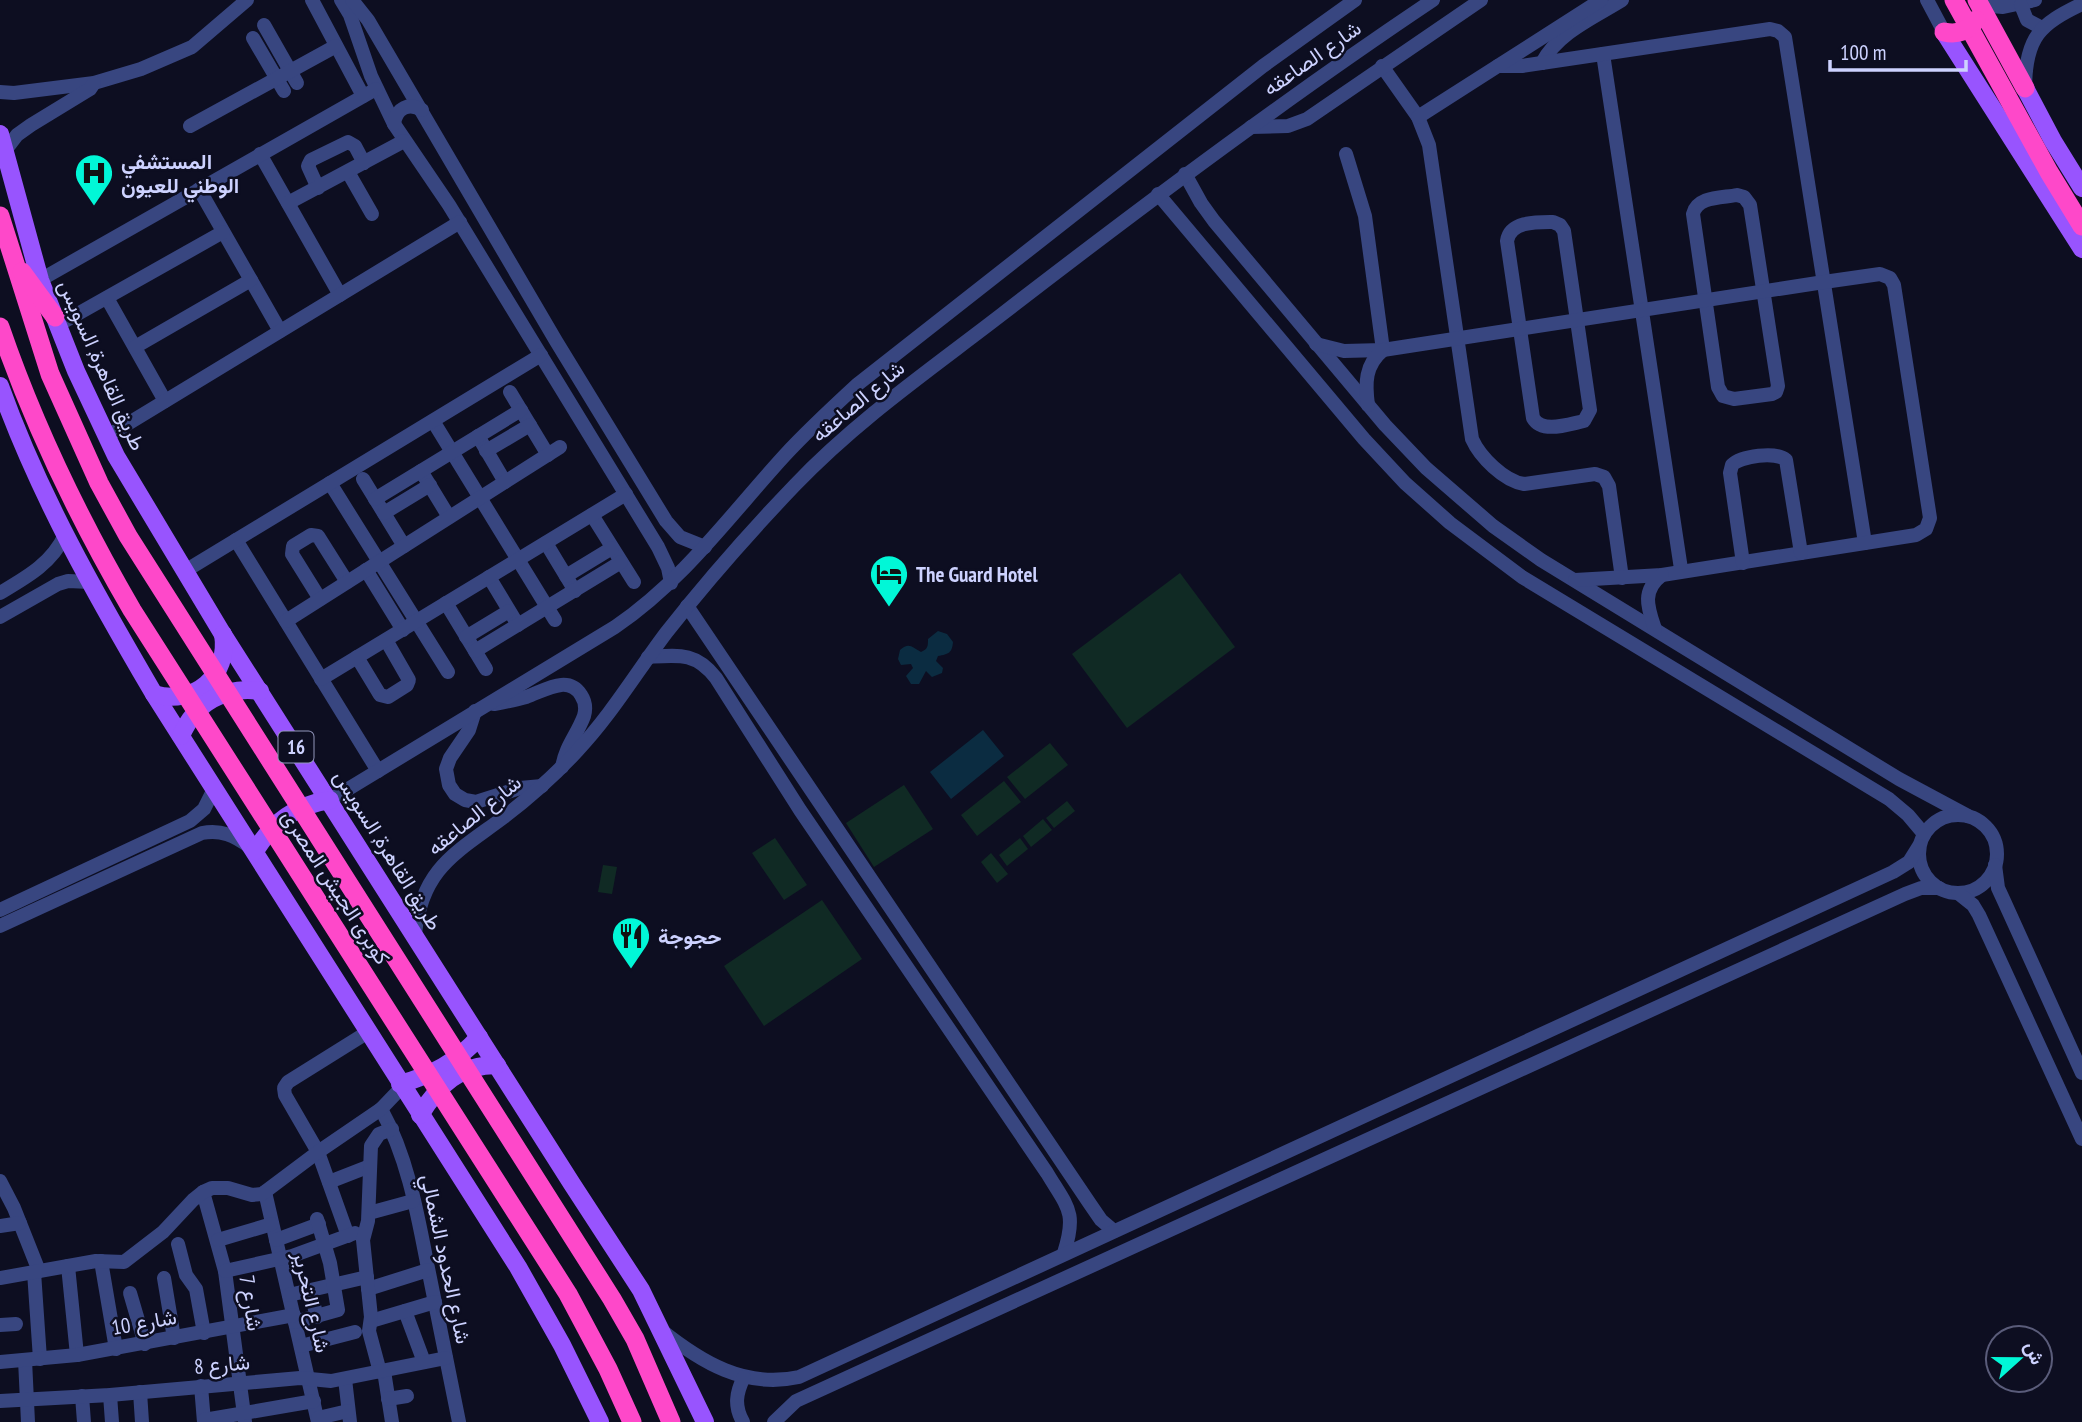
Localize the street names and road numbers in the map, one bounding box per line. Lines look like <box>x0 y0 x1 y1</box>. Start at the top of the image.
street label: شارع الصاعقه <box>1258 14 1367 102</box>
street label: طريق القاهرة, السويس <box>52 275 152 455</box>
street label: شارع الصاعقه <box>806 354 911 449</box>
road number: 16 <box>278 732 314 762</box>
street label: طريق القاهرة, السويس <box>328 765 448 935</box>
street label: شارع الصاعقه <box>421 769 527 862</box>
street label: كوبرى الجيش المصرى <box>276 804 396 970</box>
street label: شارع الحدود الشمالي <box>411 1172 477 1347</box>
street label: شارع التحرير <box>286 1248 337 1355</box>
street label: شارع 7 <box>232 1273 269 1333</box>
street label: شارع 10 <box>109 1303 179 1342</box>
street label: شارع 8 <box>193 1348 251 1381</box>

